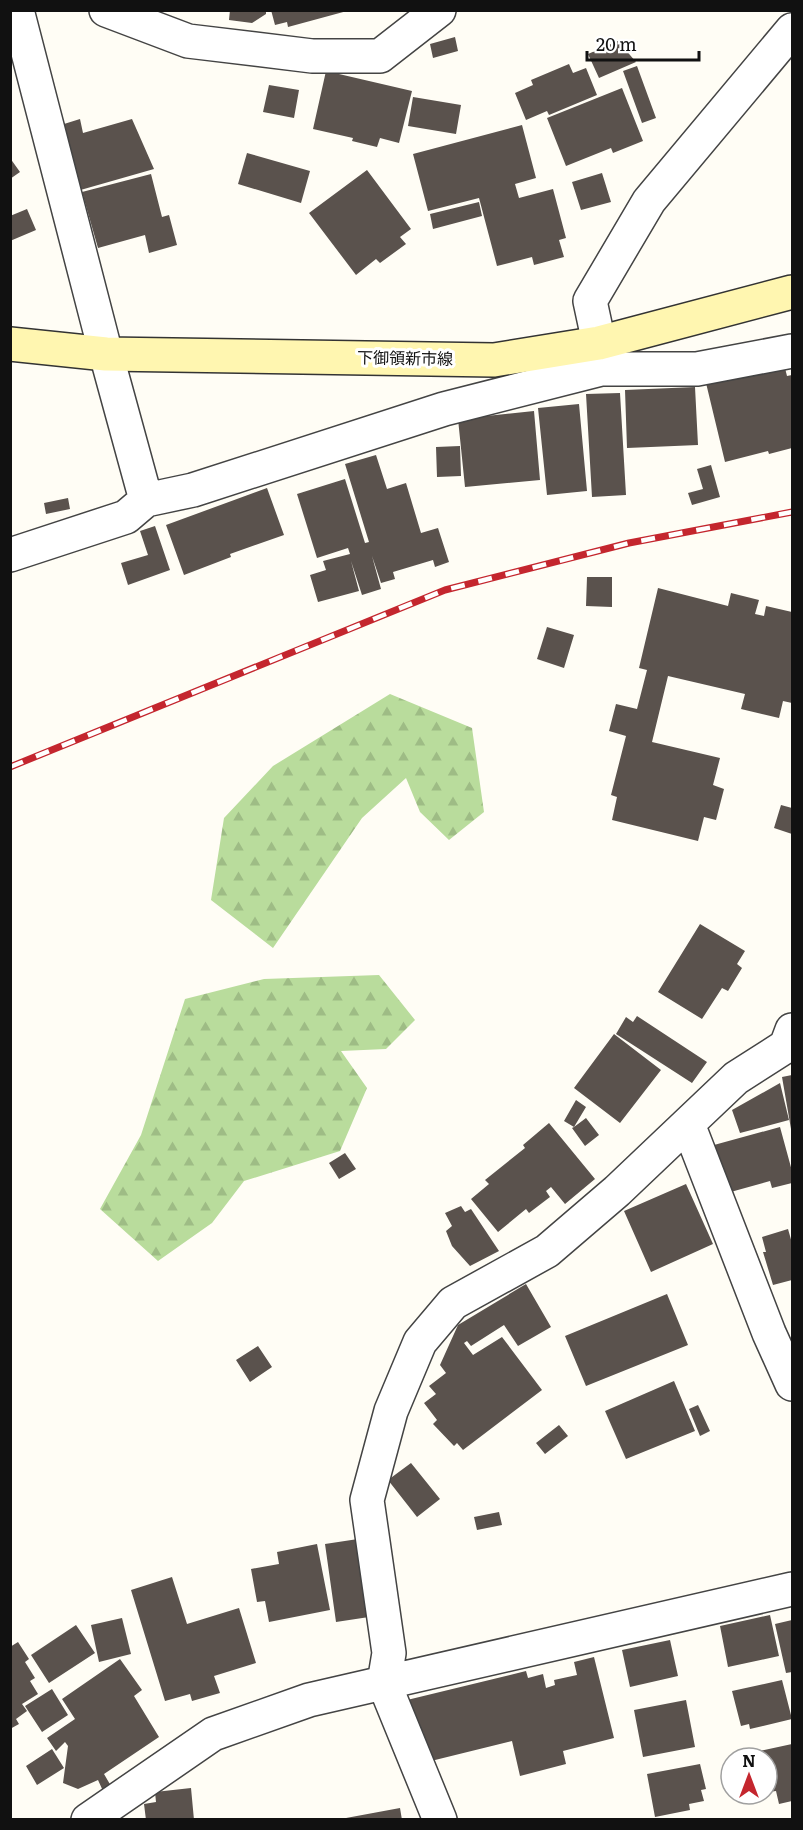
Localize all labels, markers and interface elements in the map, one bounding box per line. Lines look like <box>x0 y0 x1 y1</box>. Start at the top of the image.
scale bar <box>587 24 700 62</box>
text: 20 m <box>596 30 637 57</box>
street label: 下御領新市線 <box>357 344 453 370</box>
north arrow <box>719 1746 779 1806</box>
text: N <box>742 1748 756 1772</box>

